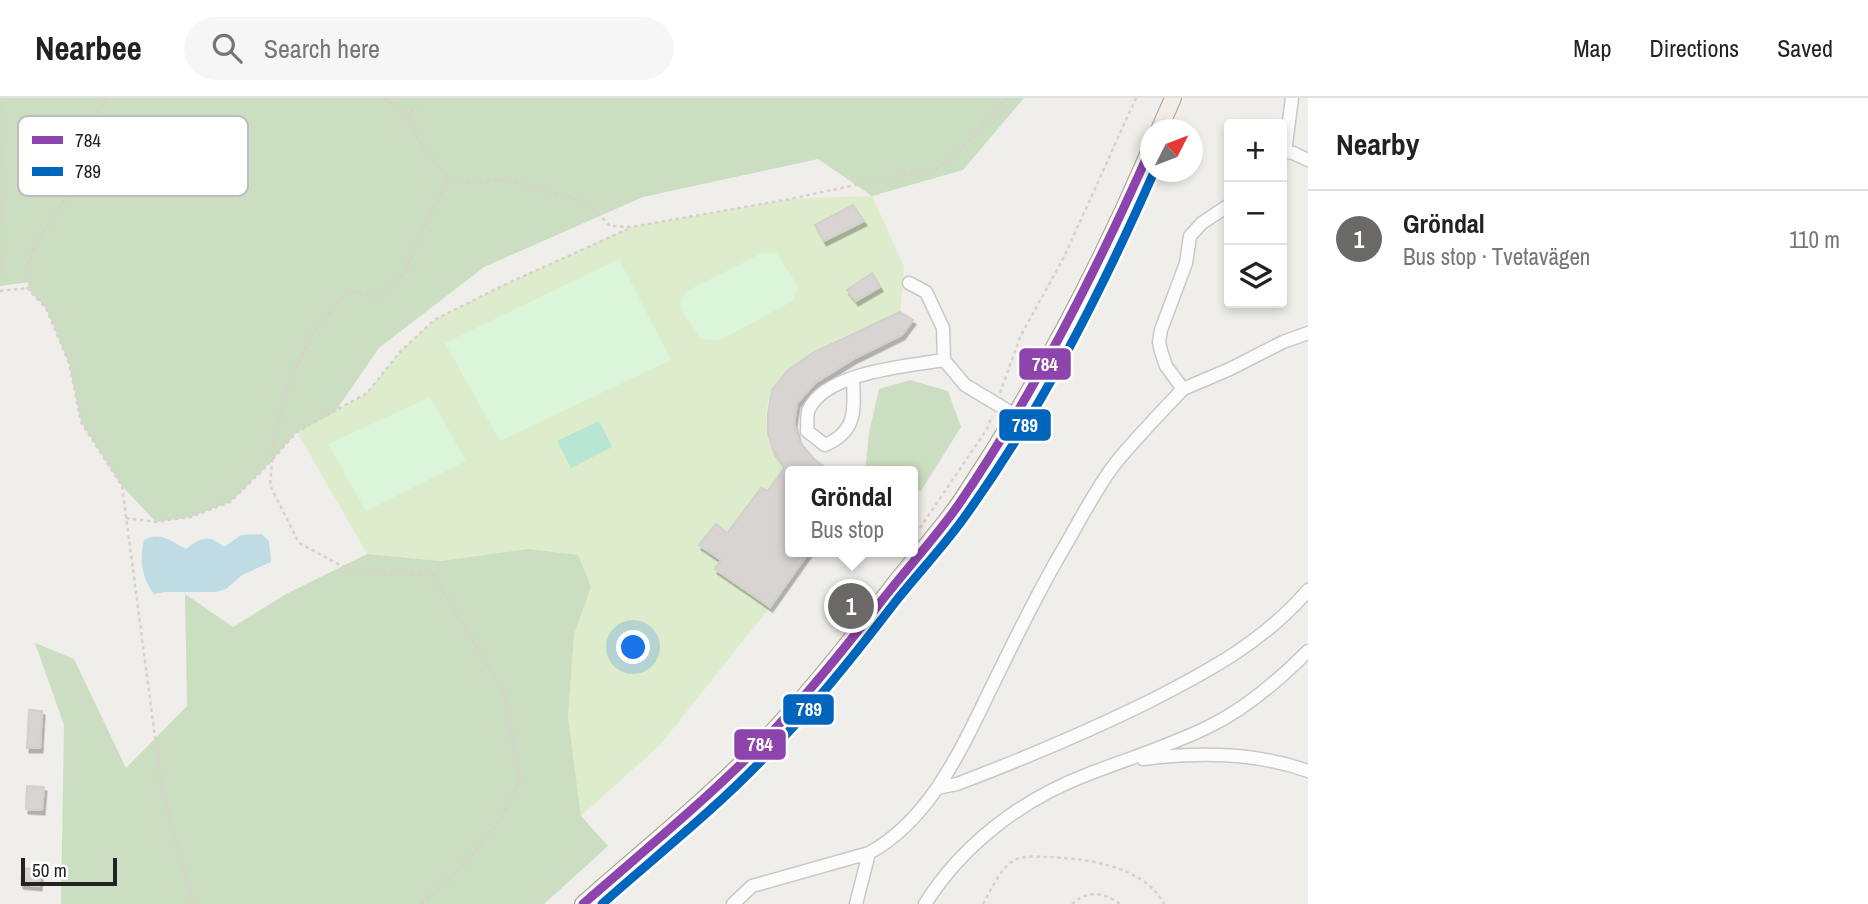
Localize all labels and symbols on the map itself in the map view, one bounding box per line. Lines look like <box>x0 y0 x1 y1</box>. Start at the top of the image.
legend <box>18 116 248 196</box>
north arrow <box>1140 119 1203 182</box>
text: 784 <box>75 127 101 153</box>
text: 789 <box>75 158 101 184</box>
line badge: 784 <box>1018 347 1072 381</box>
text: 784 <box>1032 351 1058 377</box>
line badge: 789 <box>998 408 1052 442</box>
text: 789 <box>1012 412 1038 438</box>
pin: 1 <box>828 580 874 632</box>
your location <box>616 630 650 664</box>
line badge: 789 <box>782 693 835 726</box>
text: 789 <box>796 696 822 722</box>
line badge: 784 <box>733 728 787 761</box>
text: 784 <box>747 731 773 757</box>
scale bar <box>21 855 117 887</box>

